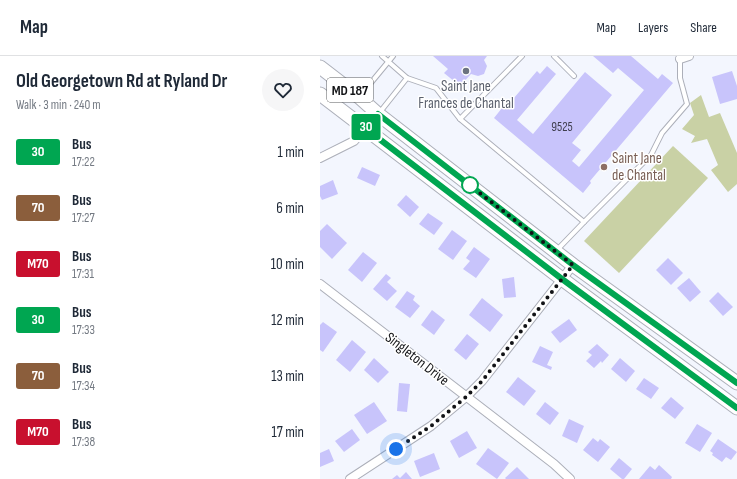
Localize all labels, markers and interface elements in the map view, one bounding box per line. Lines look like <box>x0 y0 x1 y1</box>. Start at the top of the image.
text: Map <box>20 16 48 39</box>
text: Map <box>596 19 616 36</box>
text: Layers <box>638 19 668 36</box>
text: Share <box>690 19 717 36</box>
marker: Saint Jane Frances de Chantal <box>461 66 471 76</box>
button: heart <box>262 69 304 111</box>
text: Old Georgetown Rd at Ryland Dr <box>16 70 227 93</box>
place label: Saint Jane Frances de Chantal <box>418 77 514 113</box>
road number: MD 187 <box>327 78 373 102</box>
text: Walk · 3 min · 240 m <box>16 97 101 113</box>
line badge: 30 <box>348 114 384 140</box>
text: 30 <box>360 118 372 135</box>
house number: 9525 <box>551 119 573 135</box>
text: Bus <box>72 135 91 154</box>
text: 30 <box>32 143 44 160</box>
text: 1 min <box>278 143 304 162</box>
place label: Saint Jane de Chantal <box>612 149 666 185</box>
text: 17:22 <box>72 154 95 170</box>
marker: Saint Jane de Chantal <box>599 162 609 172</box>
unlabelled marker <box>461 176 479 194</box>
text: Bus <box>72 191 91 210</box>
text: 70 <box>32 199 44 216</box>
text: 6 min <box>276 199 304 218</box>
text: 17:27 <box>72 210 95 226</box>
text: Bus <box>72 247 91 266</box>
text: M70 <box>27 255 49 272</box>
text: 10 min <box>271 255 304 274</box>
text: 17:31 <box>72 266 94 282</box>
text: Bus <box>72 303 91 322</box>
text: 30 <box>32 311 44 328</box>
text: 12 min <box>271 311 304 330</box>
text: 17:33 <box>72 322 95 338</box>
street label: Singleton Drive <box>381 328 453 390</box>
text: Bus <box>72 359 91 378</box>
text: 70 <box>32 367 44 384</box>
text: 13 min <box>271 367 304 386</box>
text: 17:34 <box>72 378 95 394</box>
text: Bus <box>72 415 91 434</box>
text: M70 <box>27 423 49 440</box>
text: 17 min <box>272 423 304 442</box>
text: 17:38 <box>72 434 95 450</box>
your location <box>386 439 406 459</box>

